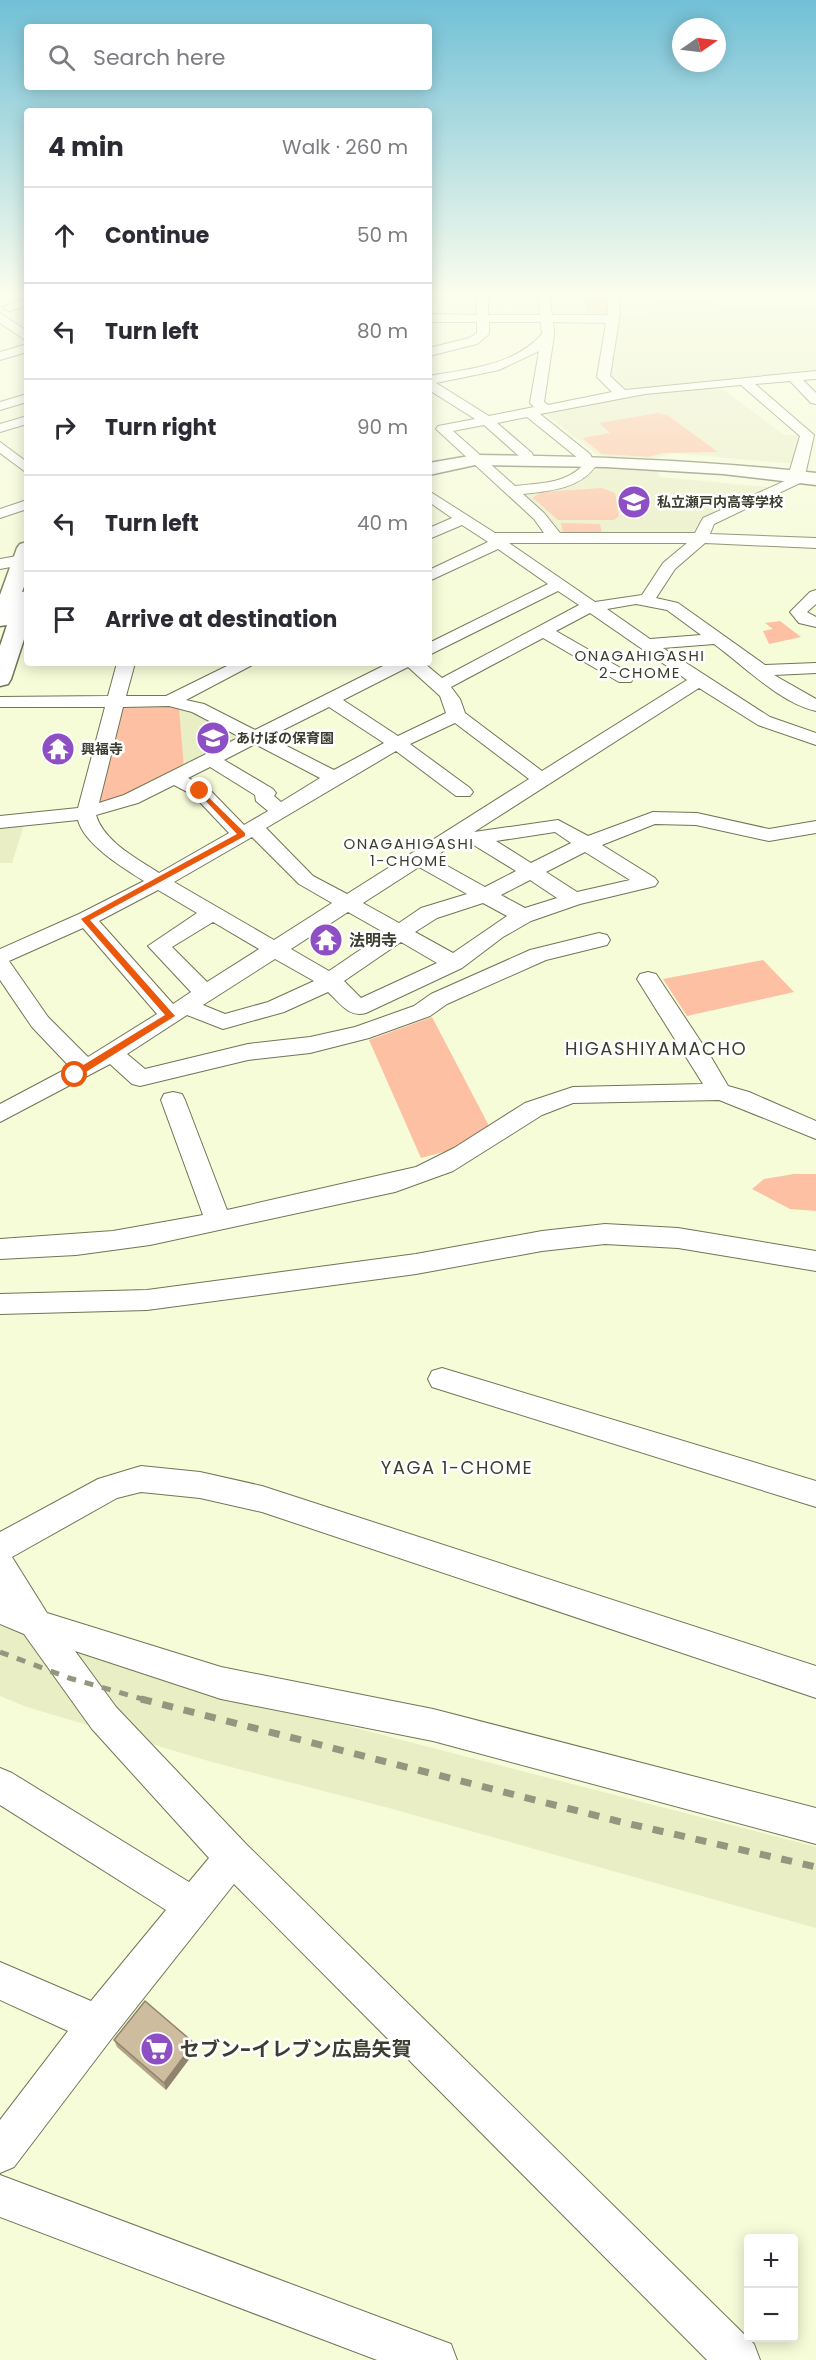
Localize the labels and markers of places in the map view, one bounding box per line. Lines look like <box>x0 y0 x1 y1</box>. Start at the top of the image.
school or university icon: 私立瀬戸内高等学校 <box>616 484 652 520</box>
place label: 私立瀬戸内高等学校 <box>657 492 783 512</box>
school or university icon: あけぼの保育園 <box>195 720 231 756</box>
place label: あけぼの保育園 <box>236 728 334 748</box>
temple icon: 興福寺 <box>40 731 76 767</box>
place label: 興福寺 <box>81 739 123 759</box>
temple icon: 法明寺 <box>308 922 344 958</box>
place label: 法明寺 <box>349 929 397 952</box>
supermarket icon: セブン-イレブン広島矢賀 <box>139 2031 175 2067</box>
place label: セブン-イレブン広島矢賀 <box>180 2035 412 2063</box>

